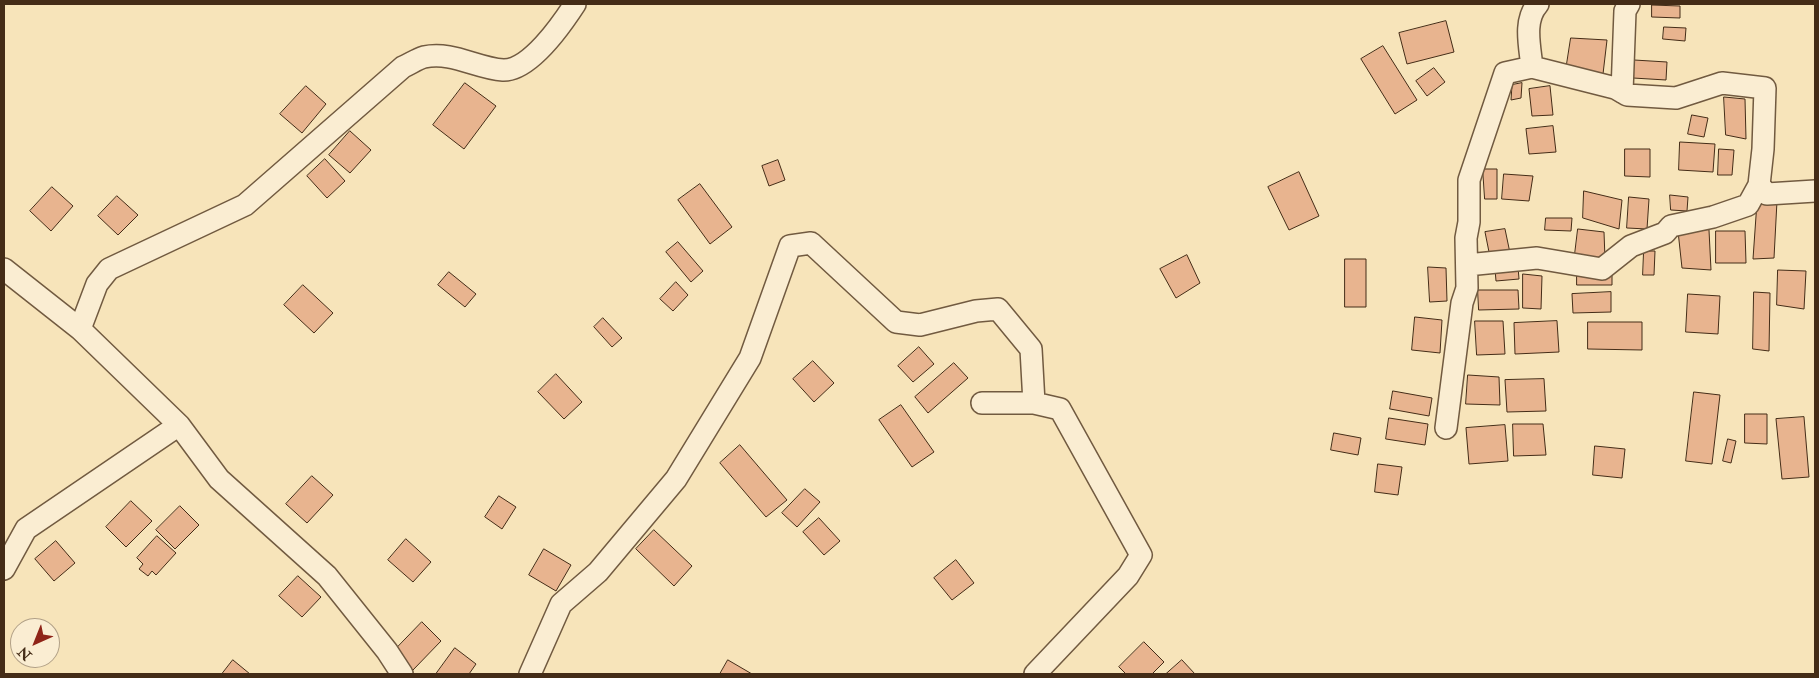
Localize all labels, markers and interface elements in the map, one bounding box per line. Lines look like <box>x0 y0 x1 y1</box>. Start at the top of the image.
north arrow <box>10 618 60 668</box>
text: N <box>15 643 35 664</box>

